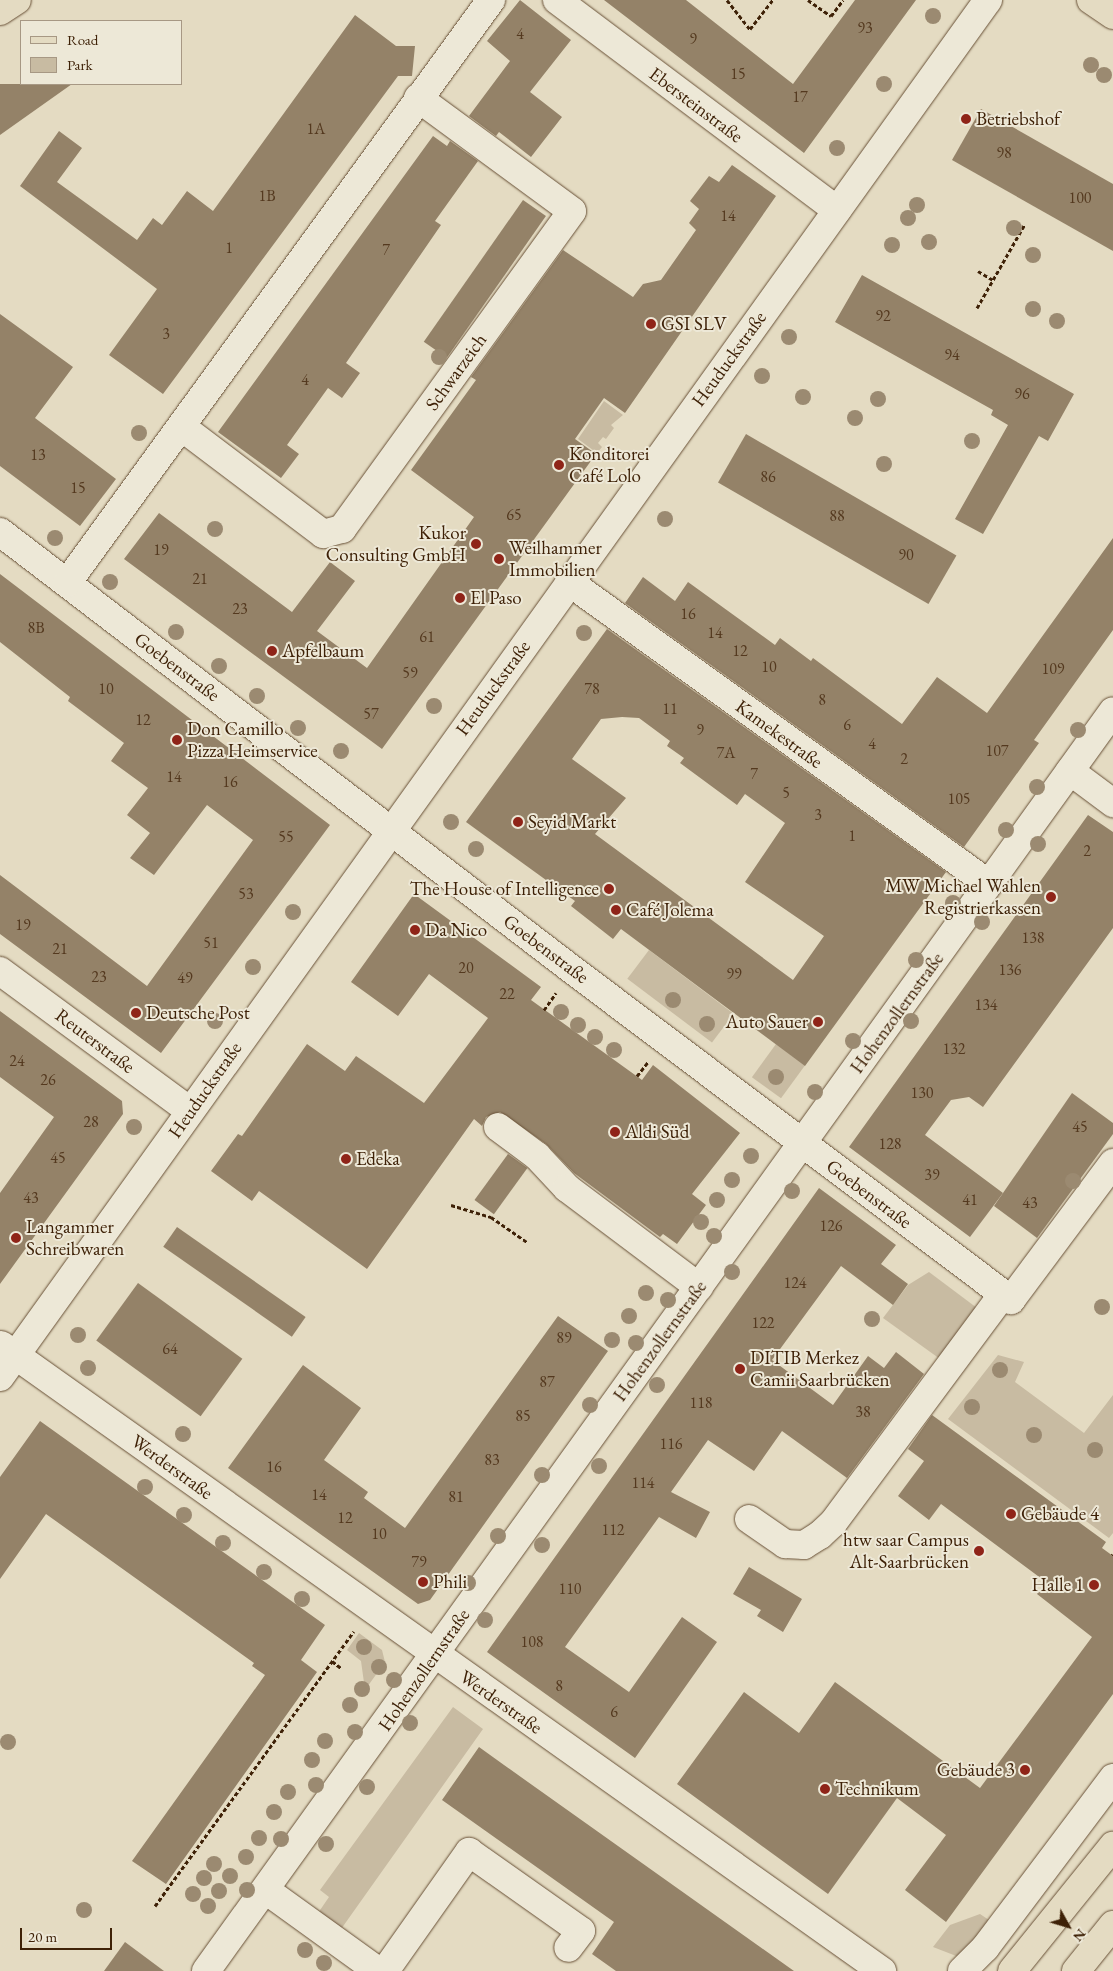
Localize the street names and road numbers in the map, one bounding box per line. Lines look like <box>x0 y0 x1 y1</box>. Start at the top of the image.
street label: Ebersteinstraße <box>645 62 747 148</box>
street label: Heuduckstraße <box>687 307 771 411</box>
street label: Schwarzeich <box>421 329 491 415</box>
street label: Goebenstraße <box>130 628 224 706</box>
street label: Heuduckstraße <box>451 636 535 740</box>
street label: Kamekestraße <box>731 695 827 773</box>
street label: Goebenstraße <box>499 910 593 988</box>
street label: Hohenzollernstraße <box>845 948 949 1078</box>
street label: Reuterstraße <box>51 1004 139 1078</box>
street label: Heuduckstraße <box>164 1038 246 1142</box>
street label: Goebenstraße <box>822 1155 916 1233</box>
street label: Hohenzollernstraße <box>608 1276 712 1406</box>
street label: Werderstraße <box>127 1430 217 1504</box>
street label: Hohenzollernstraße <box>373 1605 475 1735</box>
street label: Werderstraße <box>455 1665 547 1739</box>

